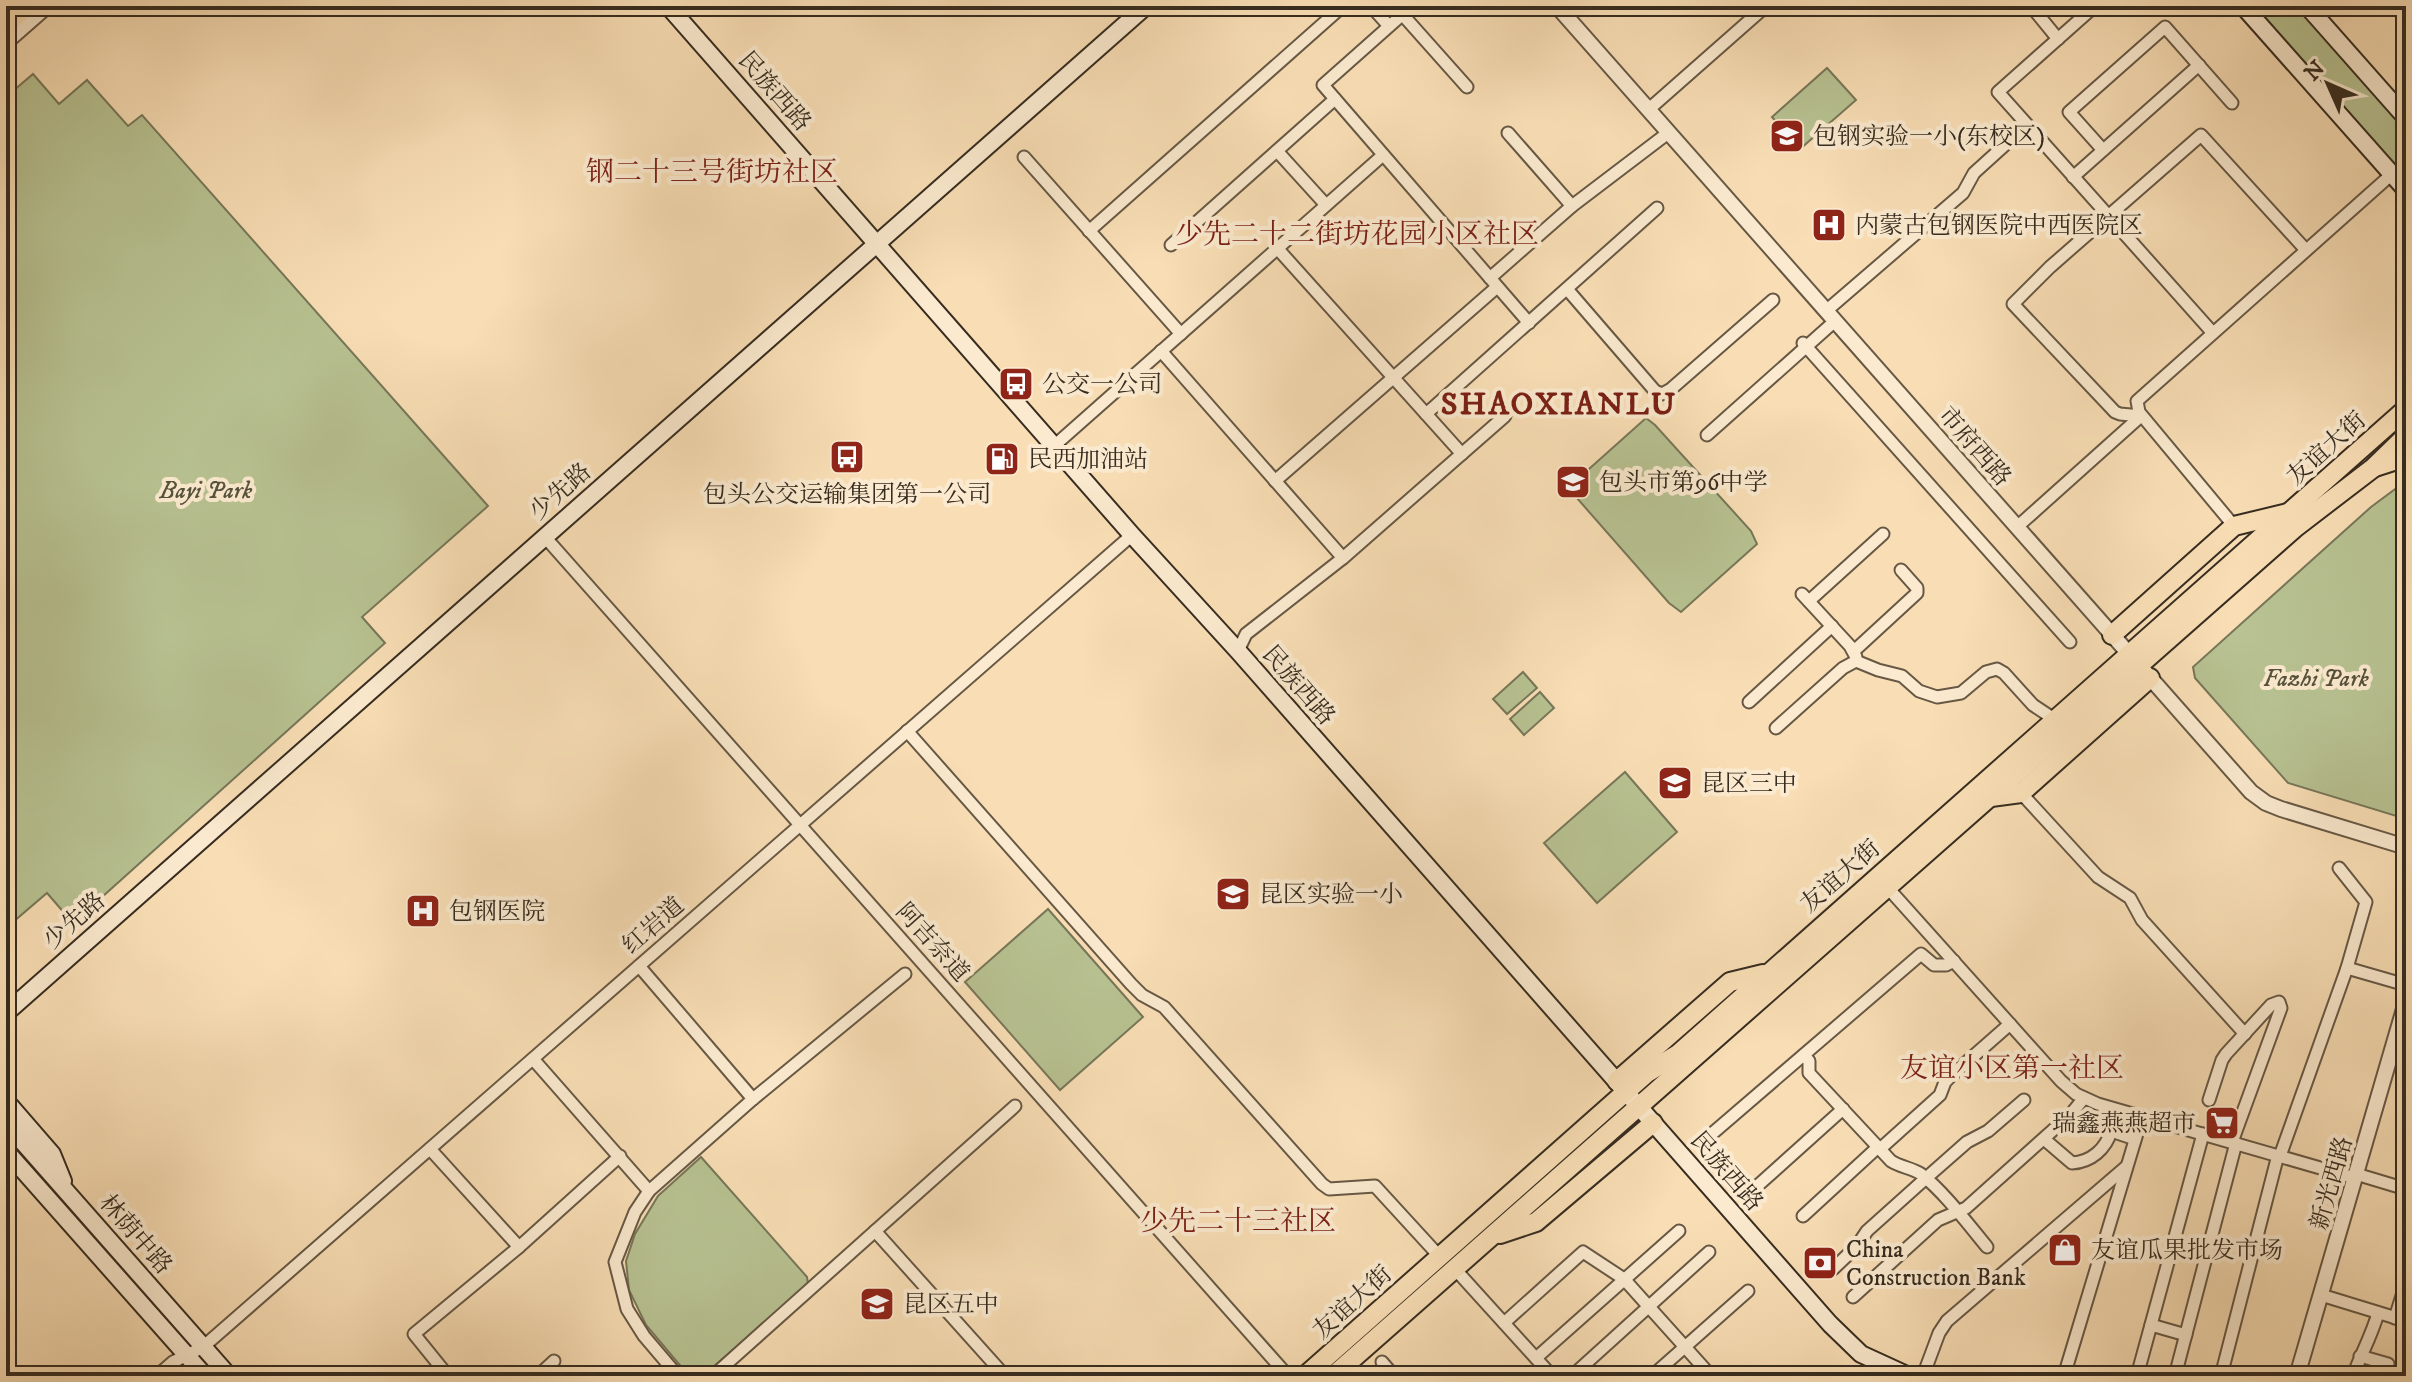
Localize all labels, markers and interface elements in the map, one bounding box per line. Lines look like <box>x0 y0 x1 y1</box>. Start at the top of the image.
north arrow <box>2288 44 2368 124</box>
street label: 民族西路 <box>731 46 817 138</box>
text: N <box>2299 55 2331 87</box>
school or university icon: 包钢实验一小(东校区) <box>1768 117 1806 155</box>
place label: 包钢实验一小(东校区) <box>1813 122 2045 152</box>
district label: 钢二十三号街坊社区 <box>586 155 838 190</box>
hospital icon: 内蒙古包钢医院中西医院区 <box>1810 206 1848 244</box>
place label: 内蒙古包钢医院中西医院区 <box>1855 211 2143 241</box>
district label: 少先二十二街坊花园小区社区 <box>1175 217 1539 252</box>
bus stop icon: 公交一公司 <box>997 365 1035 403</box>
place label: 公交一公司 <box>1042 370 1162 400</box>
district label: SHAOXIANLU <box>1441 385 1677 425</box>
street label: 市府西路 <box>1931 401 2017 493</box>
street label: 友谊大街 <box>2281 405 2372 492</box>
bus stop icon: 包头公交运输集团第一公司 <box>828 438 866 476</box>
fuel station icon: 民西加油站 <box>983 440 1021 478</box>
place label: 民西加油站 <box>1028 445 1148 475</box>
street label: 少先路 <box>524 457 598 527</box>
school or university icon: 包头市第96中学 <box>1554 463 1592 501</box>
place label: 包头市第96中学 <box>1599 468 1767 498</box>
park label: Bayi Park <box>159 476 252 506</box>
place label: 包头公交运输集团第一公司 <box>703 480 991 510</box>
street label: 民族西路 <box>1255 640 1341 732</box>
park label: Fazhi Park <box>2263 664 2369 694</box>
school or university icon: 昆区三中 <box>1656 764 1694 802</box>
place label: 昆区三中 <box>1701 769 1797 799</box>
street label: 友谊大街 <box>1795 834 1887 920</box>
school or university icon: 昆区实验一小 <box>1214 875 1252 913</box>
place label: 昆区实验一小 <box>1259 880 1403 910</box>
street label: 少先路 <box>38 886 112 956</box>
street label: 红岩道 <box>617 891 691 961</box>
hospital icon: 包钢医院 <box>404 892 442 930</box>
place label: 包钢医院 <box>449 897 545 927</box>
street label: 阿吉奈道 <box>889 897 976 988</box>
district label: 友谊小区第一社区 <box>1900 1051 2124 1086</box>
supermarket icon: 瑞鑫燕燕超市 <box>2203 1104 2241 1142</box>
place label: 瑞鑫燕燕超市 <box>2052 1109 2196 1139</box>
street label: 民族西路 <box>1683 1126 1769 1218</box>
street label: 新光西路 <box>2304 1133 2360 1234</box>
street label: 林荫中路 <box>92 1189 178 1281</box>
district label: 少先二十三社区 <box>1140 1204 1336 1239</box>
shop icon: 友谊瓜果批发市场 <box>2046 1231 2084 1269</box>
place label: China Construction Bank <box>1846 1235 2026 1293</box>
place label: 友谊瓜果批发市场 <box>2091 1236 2283 1266</box>
bank icon: China Construction Bank <box>1801 1244 1839 1282</box>
street label: 友谊大街 <box>1307 1259 1398 1346</box>
school or university icon: 昆区五中 <box>858 1285 896 1323</box>
place label: 昆区五中 <box>903 1290 999 1320</box>

